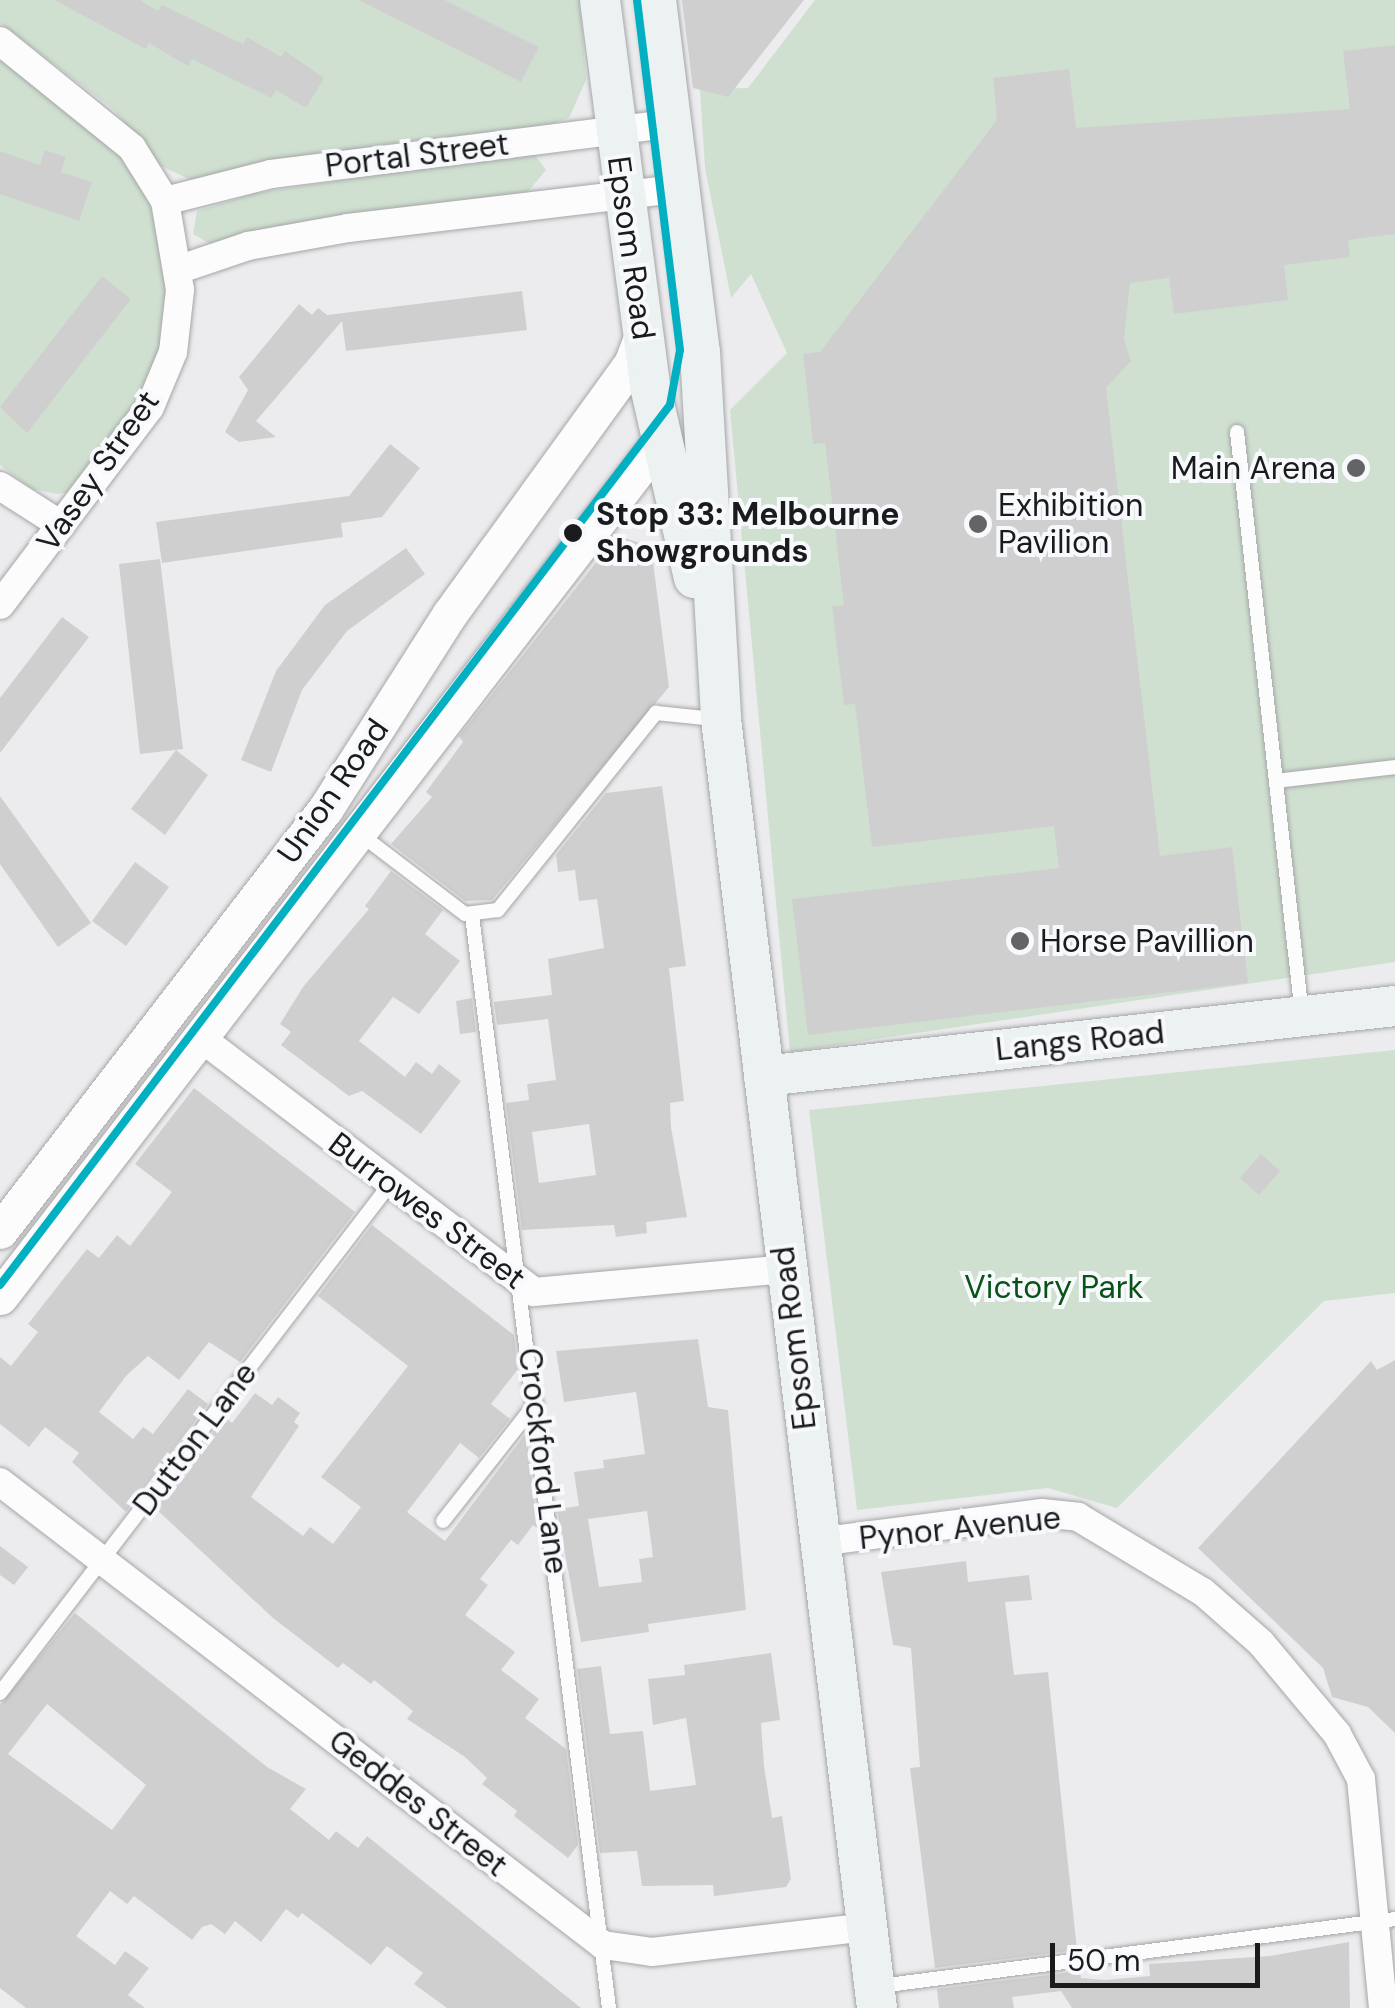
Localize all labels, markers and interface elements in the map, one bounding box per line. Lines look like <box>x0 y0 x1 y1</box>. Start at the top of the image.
street label: Portal Street <box>323 125 511 185</box>
street label: Epsom Road <box>599 154 663 342</box>
street label: Vasey Street <box>28 383 168 559</box>
place label: Main Arena <box>1171 449 1336 487</box>
marker: Main Arena <box>1345 457 1367 479</box>
place label: Exhibition Pavilion <box>998 487 1143 562</box>
place label: Stop 33: Melbourne Showgrounds <box>596 496 899 571</box>
marker: Exhibition Pavilion <box>967 513 989 535</box>
marker: Stop 33: Melbourne Showgrounds <box>560 520 586 546</box>
street label: Union Road <box>269 711 397 871</box>
place label: Horse Pavillion <box>1040 922 1254 960</box>
marker: Horse Pavillion <box>1009 930 1031 952</box>
street label: Langs Road <box>994 1013 1166 1069</box>
street label: Burrowes Street <box>321 1125 533 1297</box>
street label: Epsom Road <box>764 1244 824 1432</box>
park label: Victory Park <box>964 1268 1144 1306</box>
street label: Crockford Lane <box>510 1346 576 1576</box>
street label: Dutton Lane <box>125 1355 265 1523</box>
street label: Pynor Avenue <box>857 1498 1063 1558</box>
street label: Geddes Street <box>321 1721 515 1885</box>
scale bar <box>1055 1923 1265 1985</box>
text: 50 m <box>1067 1941 1141 1980</box>

